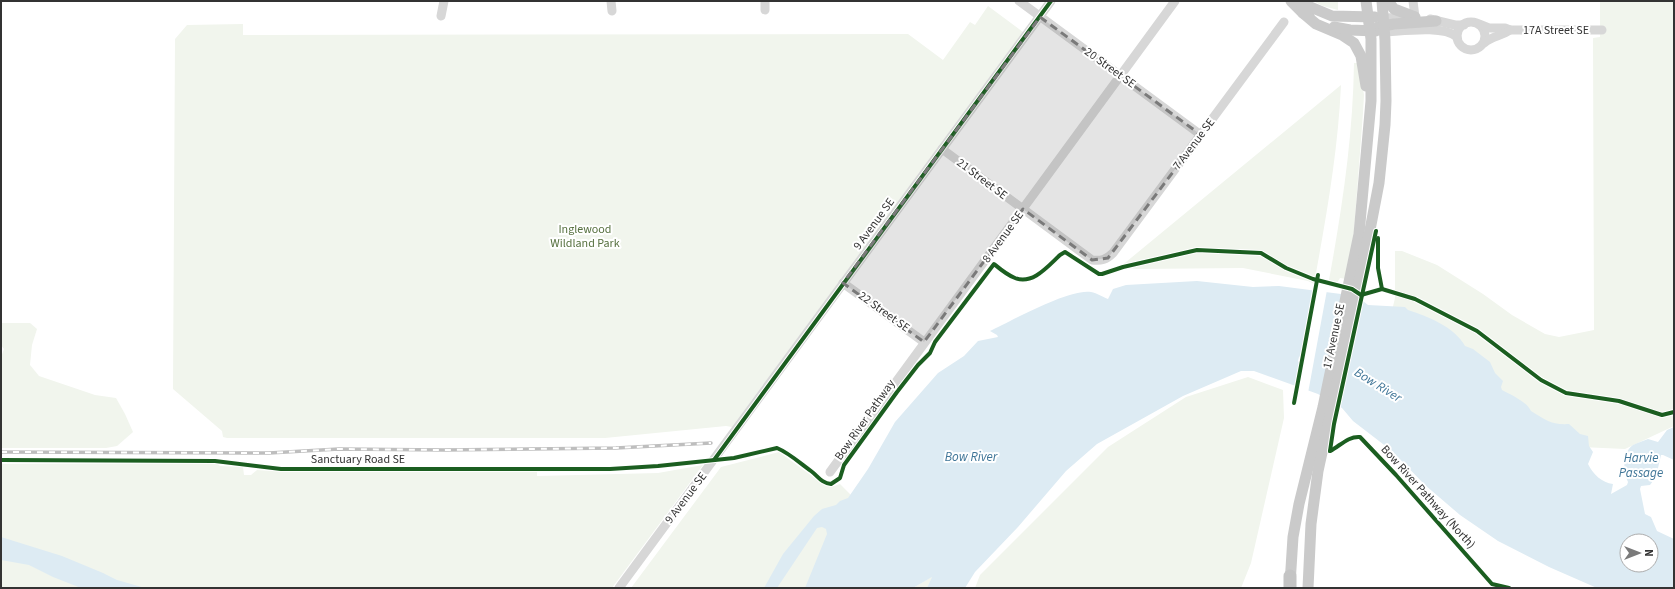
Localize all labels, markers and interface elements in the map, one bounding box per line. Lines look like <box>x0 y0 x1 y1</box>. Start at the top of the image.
street label: 17A Street SE <box>1523 22 1589 39</box>
street label: 20 Street SE <box>1081 44 1139 92</box>
street label: 7 Avenue SE <box>1169 115 1219 173</box>
street label: 21 Street SE <box>953 154 1011 204</box>
street label: 9 Avenue SE <box>849 195 899 253</box>
street label: 8 Avenue SE <box>978 208 1028 266</box>
park label: Inglewood Wildland Park <box>550 221 620 252</box>
street label: 22 Street SE <box>855 288 913 336</box>
street label: 17 Avenue SE <box>1319 302 1349 370</box>
water label: Bow River <box>1351 363 1406 407</box>
street label: Bow River Pathway <box>831 376 900 464</box>
street label: Bow River Pathway (North) <box>1377 442 1479 552</box>
water label: Bow River <box>945 448 998 466</box>
water label: Harvie Passage <box>1619 449 1663 482</box>
street label: Sanctuary Road SE <box>311 451 405 468</box>
street label: 9 Avenue SE <box>661 469 711 527</box>
north arrow <box>1619 533 1659 573</box>
text: N <box>1641 549 1656 557</box>

